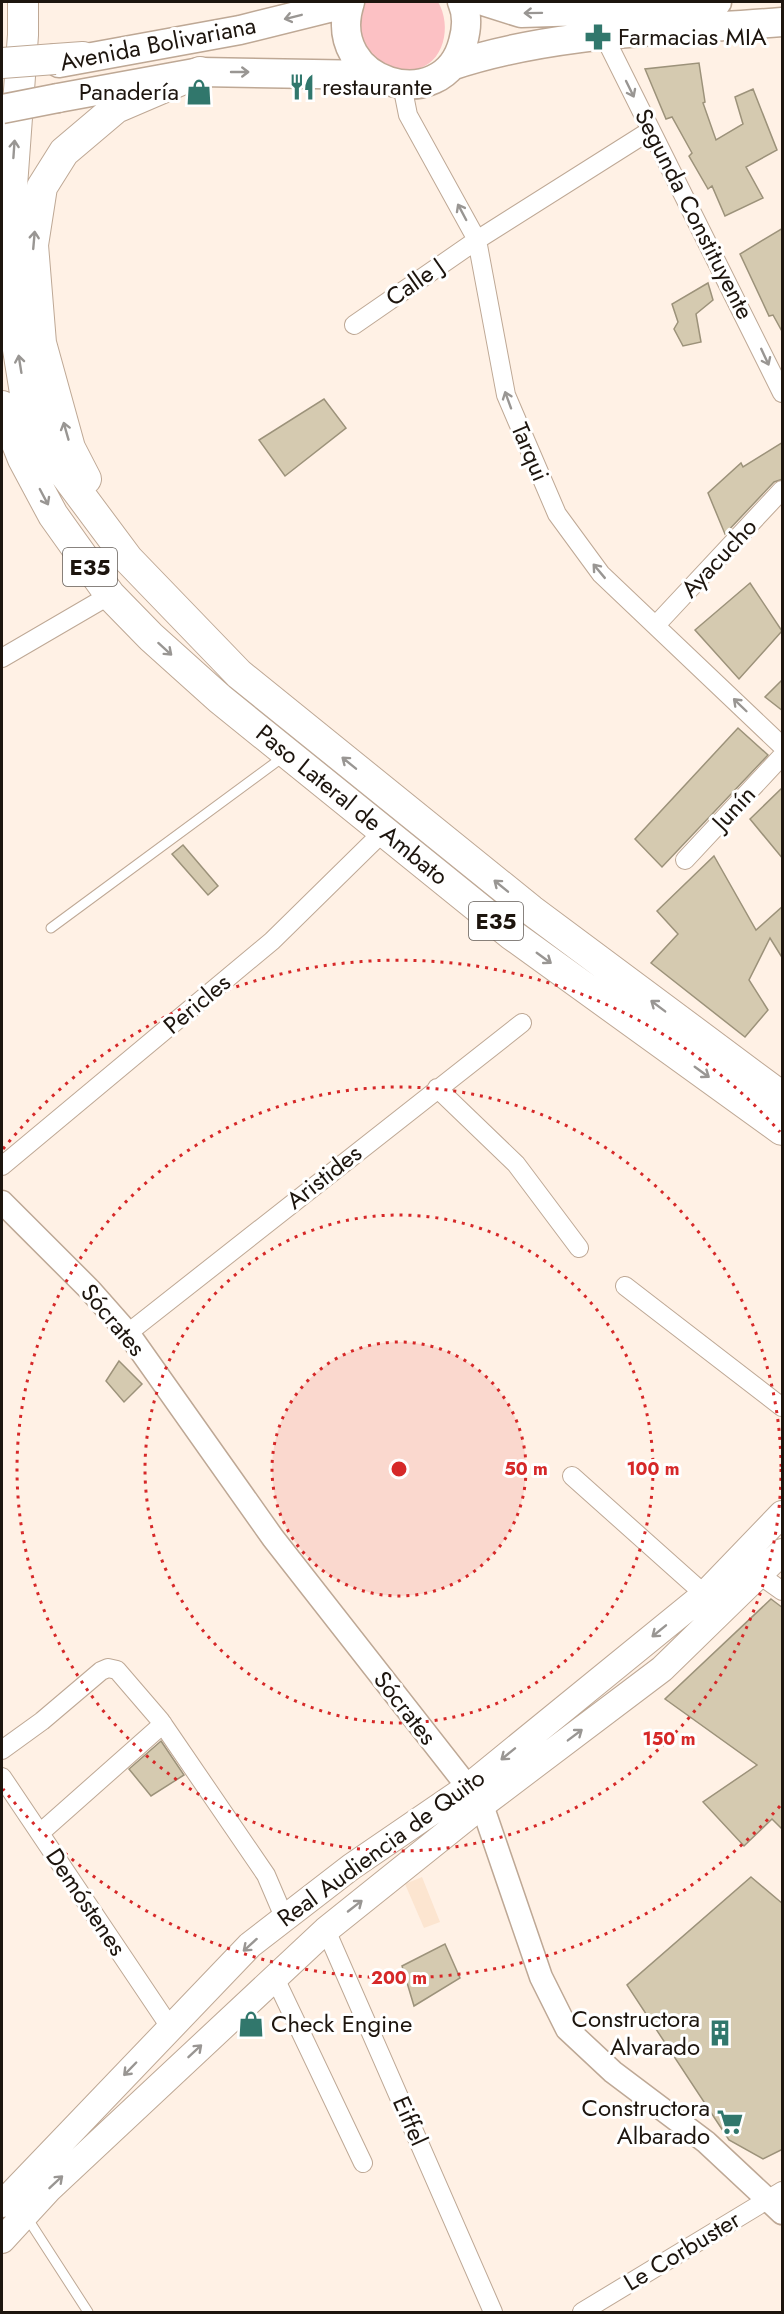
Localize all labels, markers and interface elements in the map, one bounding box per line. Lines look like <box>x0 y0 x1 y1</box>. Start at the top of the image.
street label: Avenida Bolivariana <box>57 7 259 80</box>
one-way arrow <box>524 7 544 19</box>
one-way arrow <box>283 12 302 24</box>
place label: Farmacias MIA <box>618 19 767 54</box>
pharmacy icon: Farmacias MIA <box>583 22 613 52</box>
one-way arrow <box>230 66 250 78</box>
place label: restaurante <box>322 69 432 104</box>
restaurant icon: restaurante <box>287 72 317 102</box>
place label: Panadería <box>79 74 179 109</box>
shop icon: Panadería <box>184 77 214 107</box>
one-way arrow <box>625 79 637 97</box>
street label: Segunda Constituyente <box>626 102 763 325</box>
one-way arrow <box>8 139 19 159</box>
one-way arrow <box>456 203 467 221</box>
one-way arrow <box>29 231 40 251</box>
street label: Calle J <box>378 249 451 314</box>
one-way arrow <box>760 347 772 365</box>
one-way arrow <box>15 354 26 374</box>
one-way arrow <box>502 391 513 410</box>
street label: Tarqui <box>502 417 558 487</box>
one-way arrow <box>60 422 71 441</box>
one-way arrow <box>38 488 50 505</box>
street label: Ayacucho <box>672 510 765 605</box>
road number: E35 <box>63 548 117 586</box>
one-way arrow <box>593 563 606 579</box>
one-way arrow <box>157 642 172 656</box>
one-way arrow <box>733 698 748 712</box>
street label: Paso Lateral de Ambato <box>249 716 456 893</box>
one-way arrow <box>342 757 358 770</box>
street label: Junín <box>702 778 763 840</box>
one-way arrow <box>493 879 509 892</box>
road number: E35 <box>469 902 523 940</box>
one-way arrow <box>536 952 552 964</box>
street label: Pericles <box>155 965 238 1042</box>
one-way arrow <box>651 1000 667 1012</box>
one-way arrow <box>694 1066 710 1078</box>
street label: Aristides <box>278 1136 369 1217</box>
street label: Sócrates <box>73 1276 154 1364</box>
text: 50 m <box>504 1456 548 1482</box>
text: 100 m <box>626 1456 680 1482</box>
centre of rings <box>389 1459 409 1479</box>
one-way arrow <box>651 1624 667 1637</box>
street label: Sócrates <box>365 1663 445 1752</box>
text: 150 m <box>643 1726 695 1752</box>
one-way arrow <box>567 1728 583 1741</box>
one-way arrow <box>501 1747 516 1761</box>
street label: Real Audiencia de Quito <box>270 1760 492 1935</box>
street label: Demóstenes <box>38 1841 135 1962</box>
one-way arrow <box>347 1900 363 1913</box>
one-way arrow <box>243 1938 258 1952</box>
text: 200 m <box>371 1965 427 1991</box>
place label: Constructora Alvarado <box>571 2001 700 2064</box>
place label: Check Engine <box>271 2006 412 2041</box>
shop icon: Check Engine <box>236 2009 266 2039</box>
building icon: Constructora Alvarado <box>705 2018 735 2048</box>
one-way arrow <box>188 2044 203 2058</box>
one-way arrow <box>123 2062 137 2077</box>
street label: Eiffel <box>384 2090 437 2151</box>
place label: Constructora Albarado <box>581 2090 710 2153</box>
supermarket icon: Constructora Albarado <box>715 2107 745 2137</box>
one-way arrow <box>49 2175 64 2189</box>
street label: Le Corbuster <box>617 2202 747 2299</box>

